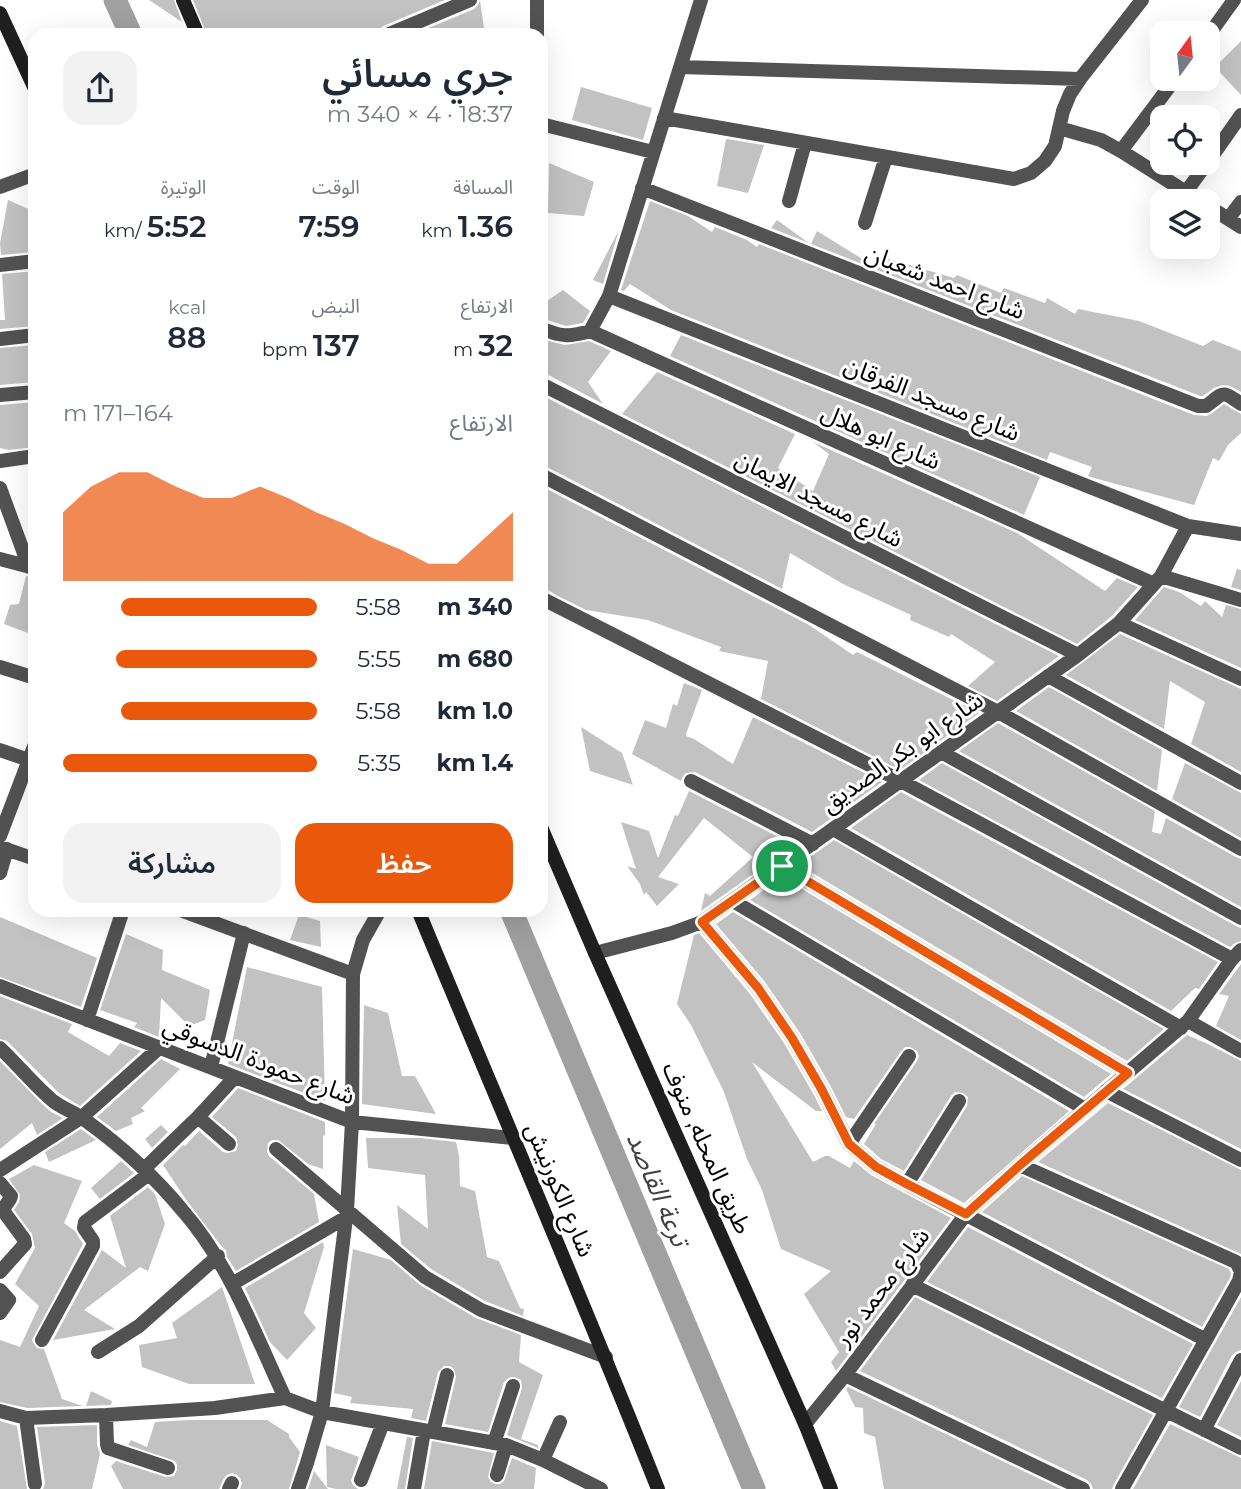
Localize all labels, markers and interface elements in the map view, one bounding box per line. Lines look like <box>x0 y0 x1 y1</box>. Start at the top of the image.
north arrow <box>1150 21 1220 91</box>
map controls <box>1150 21 1220 259</box>
text: جري مسائي <box>322 50 513 97</box>
button: share <box>63 51 137 125</box>
text: 18:37 · 4 × 340 m <box>327 100 513 128</box>
button: locate <box>1150 105 1220 175</box>
text: الوتيرة <box>161 176 206 199</box>
text: الوقت <box>312 176 360 199</box>
text: المسافة <box>453 176 513 199</box>
button: layers <box>1150 189 1220 259</box>
text: 5:52 <box>147 208 206 245</box>
text: 7:59 <box>298 208 360 245</box>
text: 1.36 <box>458 208 513 245</box>
text: /km <box>104 219 147 242</box>
text: km <box>421 219 458 242</box>
street label: شارع احمد شعبان <box>860 238 1029 328</box>
text: النبض <box>311 295 360 318</box>
text: الارتفاع <box>461 295 513 318</box>
text: kcal <box>168 296 206 319</box>
text: 88 <box>167 319 206 356</box>
text: 137 <box>313 327 360 364</box>
text: 32 <box>478 327 513 364</box>
text: bpm <box>262 338 313 361</box>
text: m <box>453 338 478 361</box>
street label: شارع مسجد الفرقان <box>839 350 1024 450</box>
street label: شارع ابو هلال <box>816 397 945 478</box>
text: 164–171 m <box>63 399 173 427</box>
text: الارتفاع <box>450 409 513 437</box>
street label: شارع مسجد الايمان <box>729 444 908 556</box>
text: 5:58 <box>355 593 401 621</box>
text: 340 m <box>437 593 513 621</box>
text: 5:55 <box>357 645 401 673</box>
text: 680 m <box>437 645 513 673</box>
street label: شارع ابو بكر الصديق <box>815 685 990 821</box>
text: 5:58 <box>355 697 401 725</box>
text: 1.0 km <box>437 697 513 725</box>
text: 5:35 <box>357 749 401 777</box>
text: 1.4 km <box>436 749 513 777</box>
button: مشاركة <box>63 823 281 903</box>
button: حفظ <box>295 823 513 903</box>
pin <box>752 836 812 896</box>
icon: arrive <box>763 847 801 885</box>
street label: شارع حمودة الدسوقي <box>158 1011 359 1115</box>
street label: طريق المحله, منوف <box>656 1057 758 1239</box>
street label: شارع الكورنيش <box>517 1119 602 1262</box>
water label: ترعة القاصد <box>620 1127 698 1254</box>
street label: شارع محمد نور <box>827 1222 938 1354</box>

